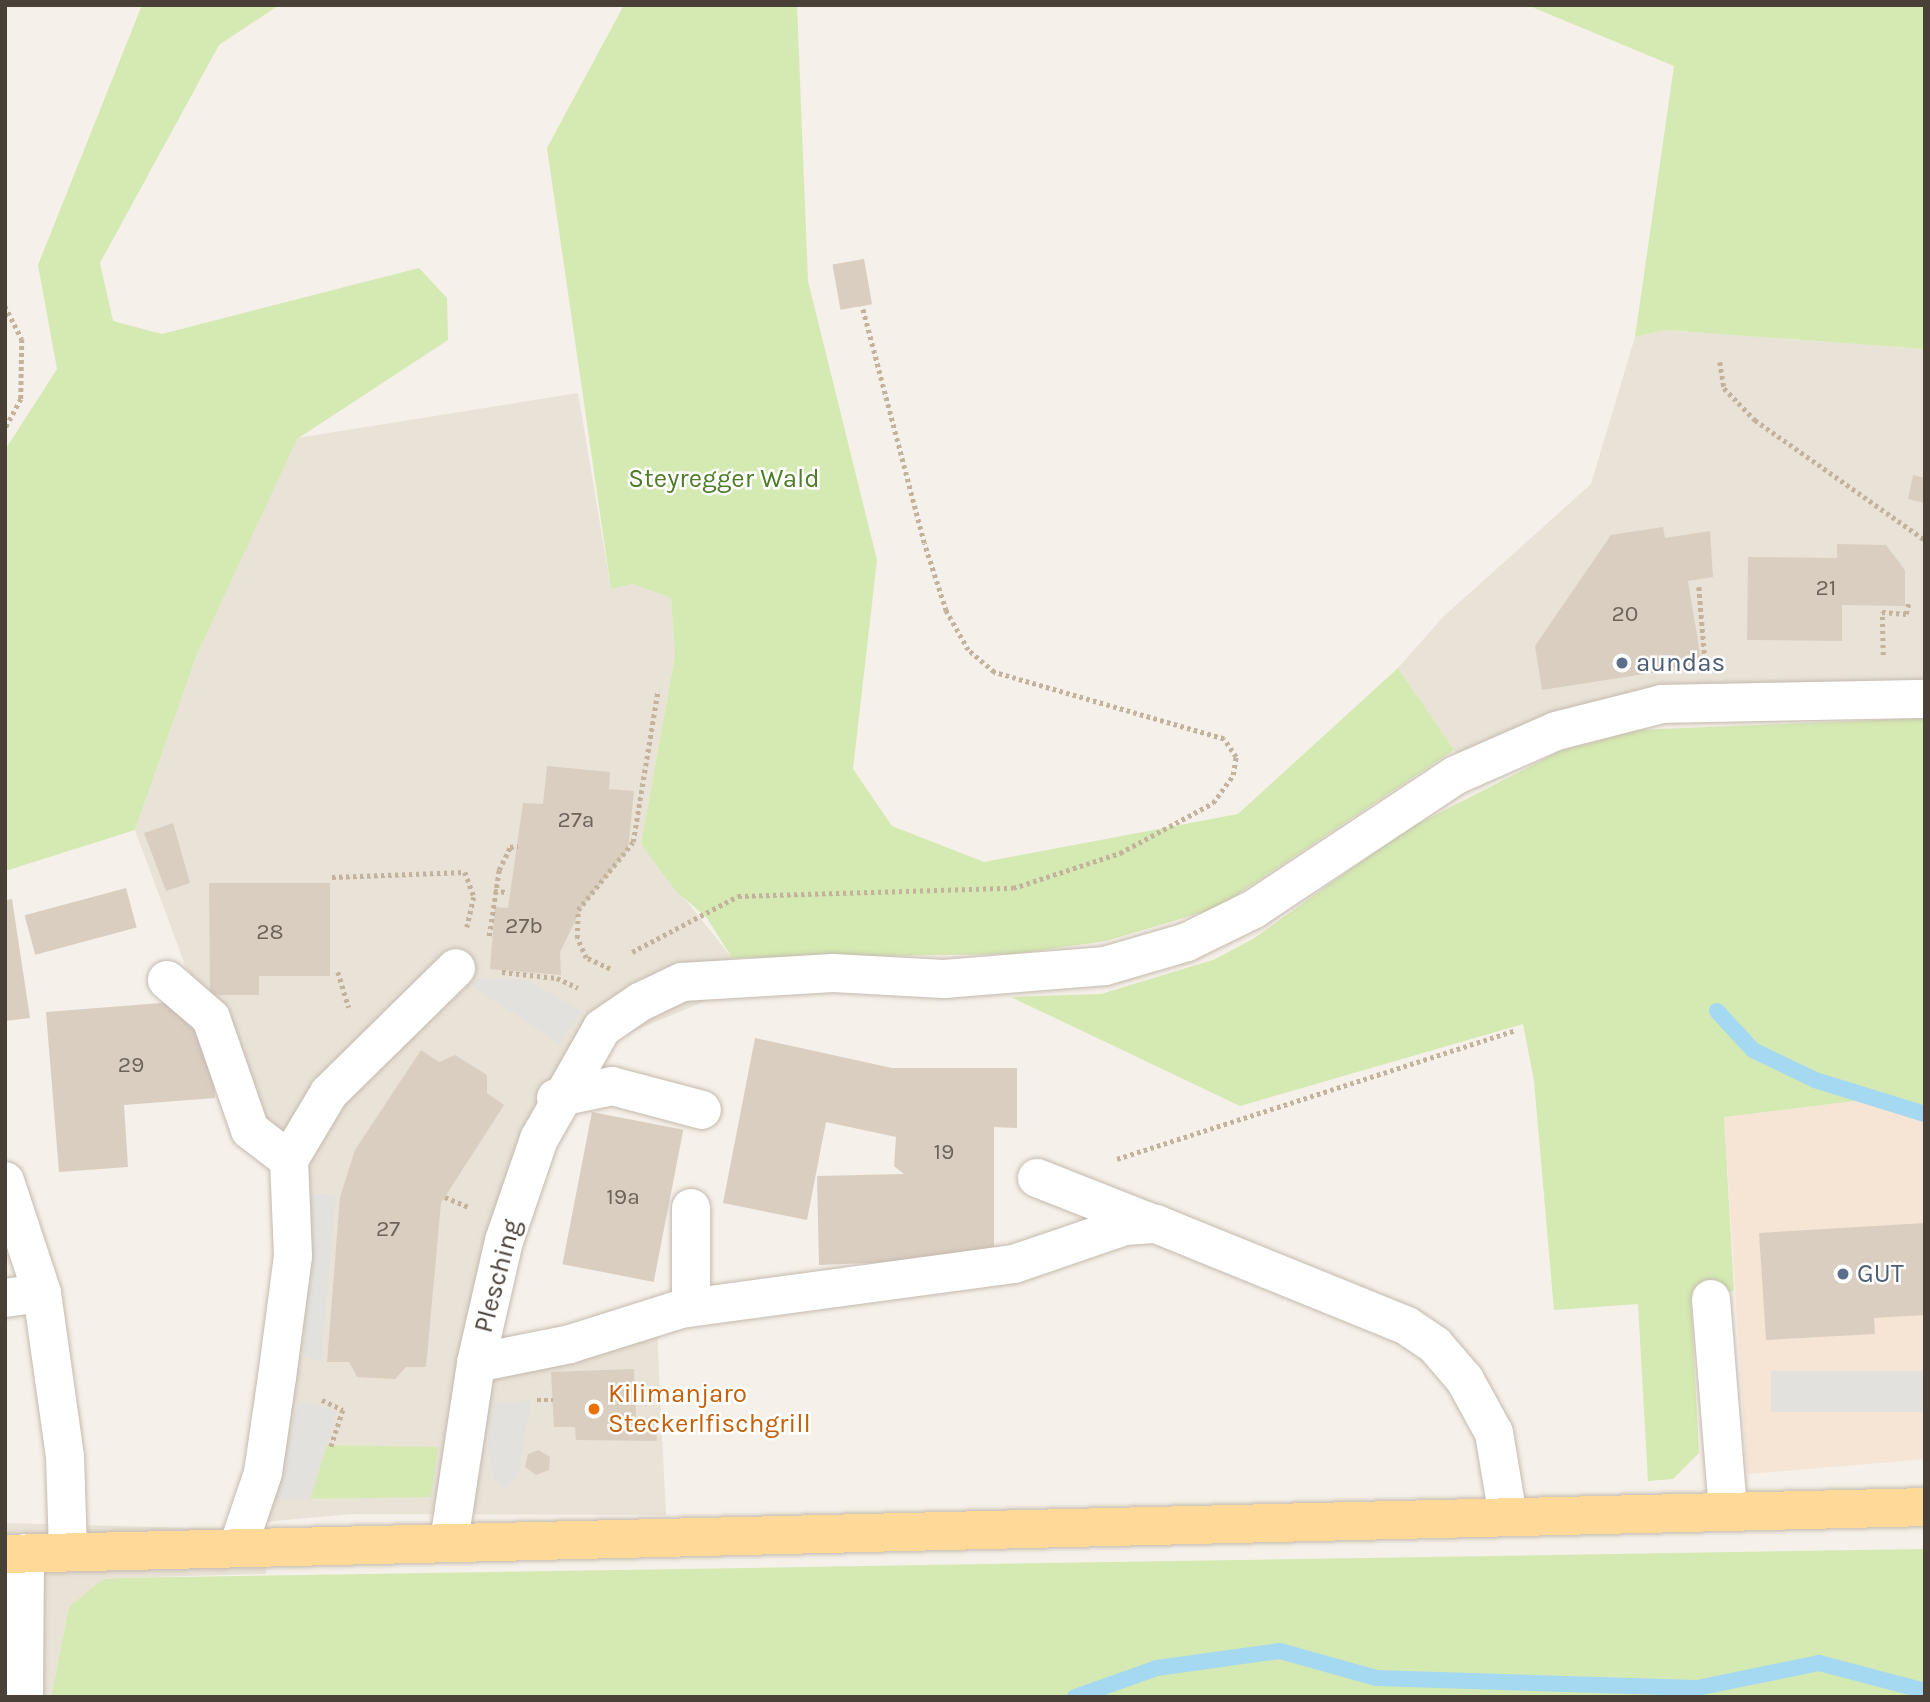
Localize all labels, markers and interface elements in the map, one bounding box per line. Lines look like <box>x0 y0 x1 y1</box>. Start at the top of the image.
park label: Steyregger Wald <box>628 463 820 495</box>
house number: 21 <box>1816 574 1836 602</box>
house number: 20 <box>1612 600 1638 628</box>
place label: aundas <box>1636 647 1725 679</box>
marker: aundas <box>1614 655 1630 671</box>
house number: 27a <box>558 806 594 834</box>
house number: 27b <box>505 912 543 940</box>
house number: 28 <box>256 918 284 946</box>
house number: 29 <box>118 1051 144 1079</box>
house number: 19 <box>934 1138 954 1166</box>
house number: 19a <box>606 1183 640 1211</box>
house number: 27 <box>376 1215 400 1243</box>
street label: Plesching <box>468 1216 528 1336</box>
place label: GUT <box>1857 1258 1904 1290</box>
marker: GUT <box>1835 1266 1851 1282</box>
place label: Kilimanjaro Steckerlfischgrill <box>608 1378 811 1440</box>
marker: Kilimanjaro Steckerlfischgrill <box>586 1401 602 1417</box>

